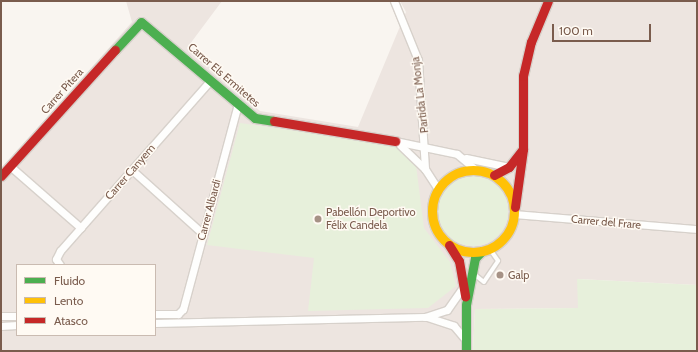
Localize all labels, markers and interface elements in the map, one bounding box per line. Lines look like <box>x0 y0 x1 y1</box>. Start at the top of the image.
scale bar <box>554 16 653 42</box>
text: 100 m <box>559 23 593 38</box>
street label: Carrer Els Ermitetes <box>185 40 263 110</box>
street label: Partida La Monja <box>409 56 431 134</box>
street label: Carrer Pitera <box>38 65 86 117</box>
street label: Carrer Canyem <box>102 142 158 202</box>
street label: Carrer Albardi <box>194 178 224 242</box>
place label: Pabellón Deportivo Félix Candela <box>326 206 416 232</box>
street label: Carrer del Frare <box>570 212 642 232</box>
marker: Pabellón Deportivo Félix Candela <box>313 214 323 224</box>
legend <box>16 264 156 336</box>
place label: Galp <box>508 268 529 282</box>
marker: Galp <box>495 270 505 280</box>
text: Fluido <box>54 273 85 288</box>
text: Lento <box>54 293 83 308</box>
text: Atasco <box>54 313 88 328</box>

